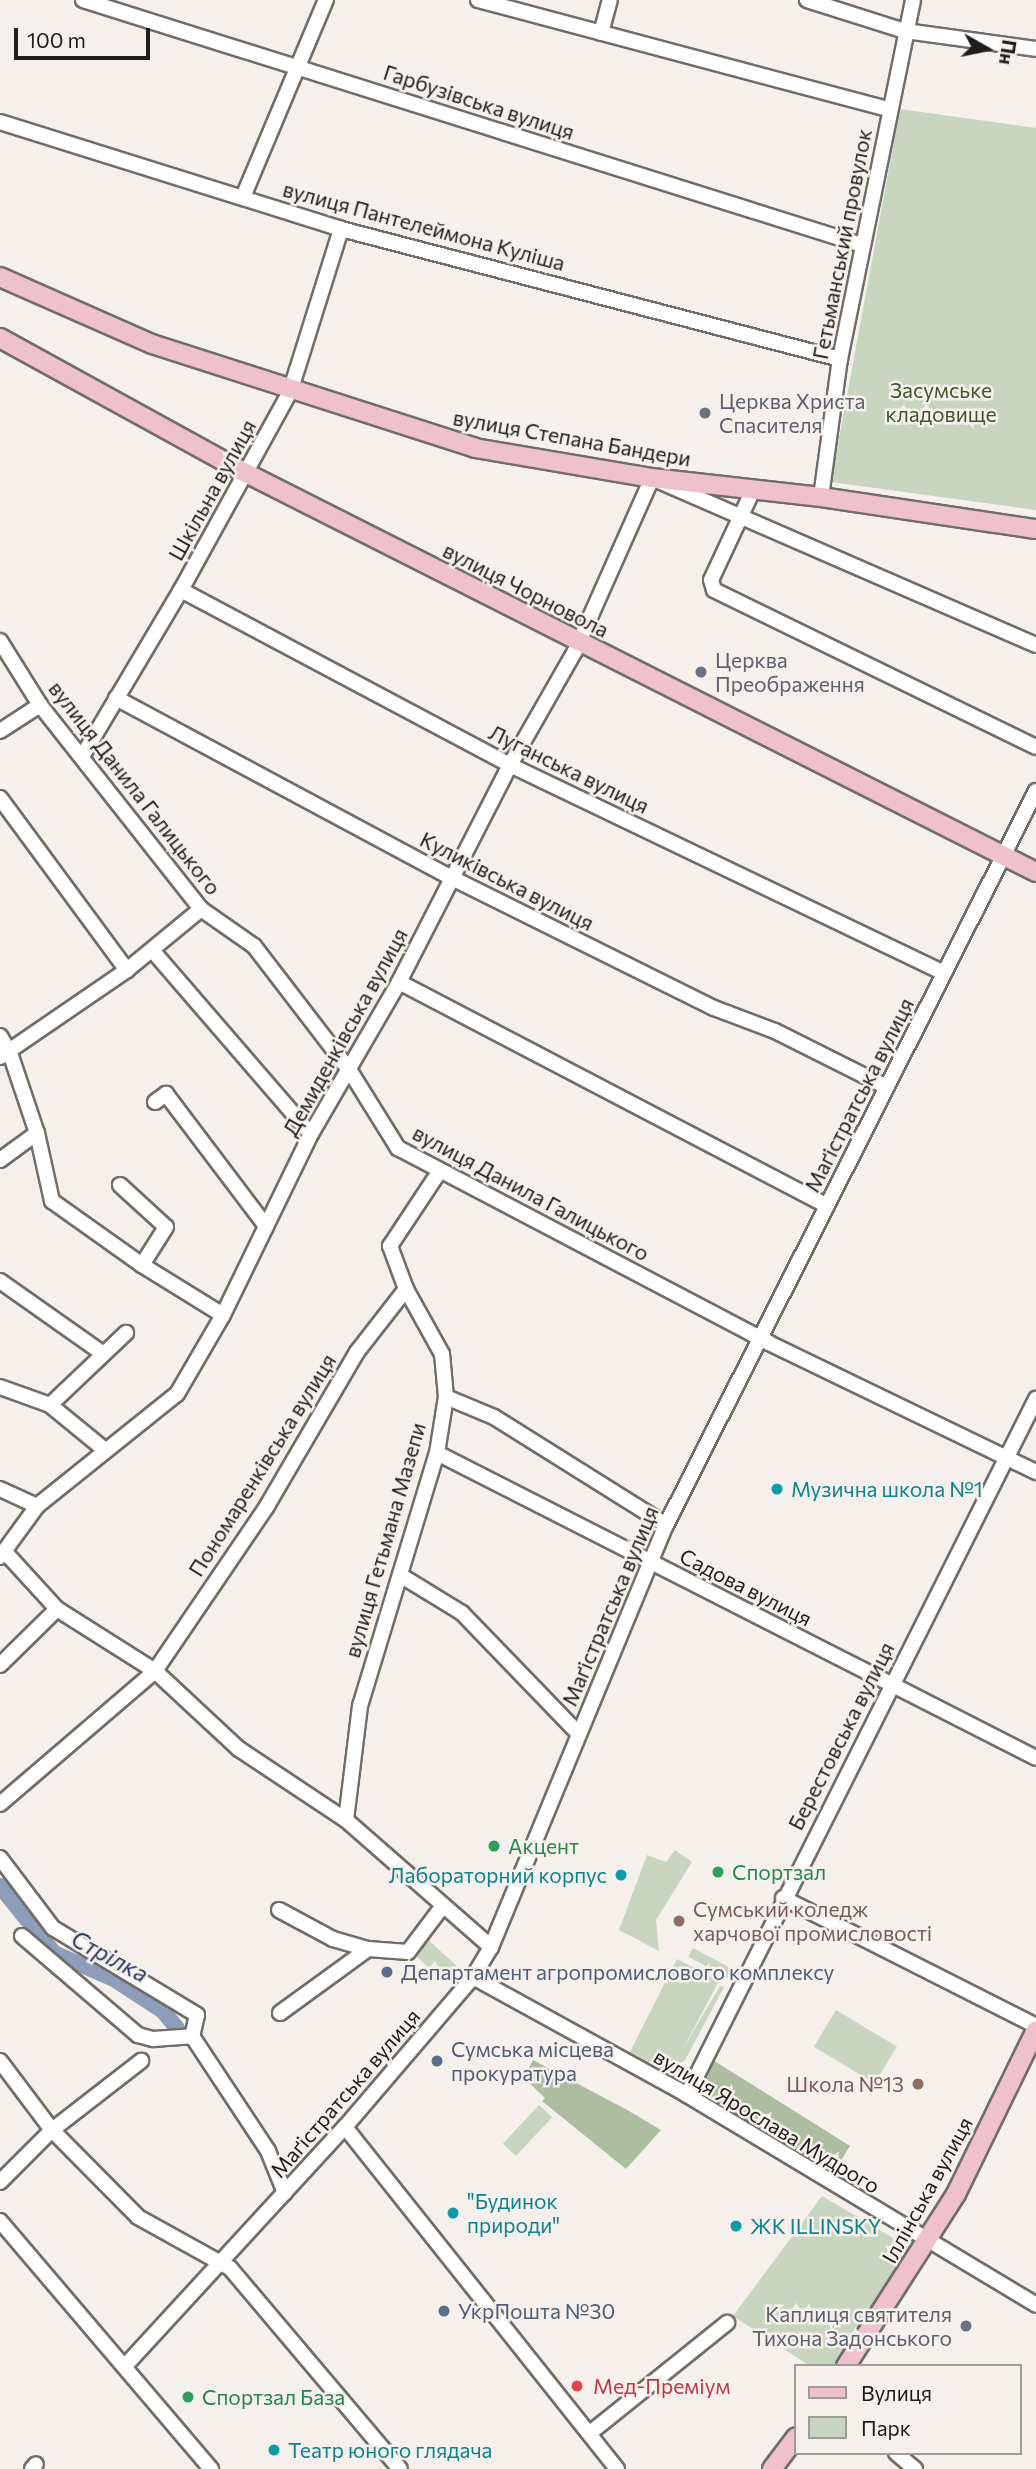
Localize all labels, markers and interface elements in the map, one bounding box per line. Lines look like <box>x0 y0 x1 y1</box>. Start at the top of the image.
scale bar <box>18 14 154 58</box>
north arrow <box>952 14 1022 84</box>
text: 100 m <box>27 27 86 52</box>
text: Пн <box>995 38 1022 67</box>
street label: Гарбузівська вулиця <box>380 59 578 145</box>
street label: Гетьманський провулок <box>807 127 877 361</box>
street label: вулиця Пантелеймона Куліша <box>280 176 568 276</box>
park label: Засумське кладовище <box>885 377 997 427</box>
place label: Церква Христа Спасителя <box>719 388 865 438</box>
street label: вулиця Степана Бандери <box>451 405 693 471</box>
marker: Церква Христа Спасителя <box>697 405 713 421</box>
street label: Шкільна вулиця <box>163 415 261 565</box>
street label: вулиця Чорновола <box>439 537 613 643</box>
place label: Церква Преображення <box>715 647 865 697</box>
marker: Церква Преображення <box>693 664 709 680</box>
street label: вулиця Данила Галицького <box>44 676 226 900</box>
street label: Луганська вулиця <box>485 719 653 819</box>
street label: Куликівська вулиця <box>416 826 598 936</box>
street label: Демиденківська вулиця <box>277 924 413 1140</box>
street label: Маґістратська вулиця <box>799 994 919 1196</box>
street label: вулиця Данила Галицького <box>408 1120 654 1266</box>
street label: Пономаренківська вулиця <box>183 1349 341 1581</box>
street label: вулиця Гетьмана Мазепи <box>339 1420 431 1660</box>
place label: Музична школа №1 <box>791 1476 983 1502</box>
marker: Музична школа №1 <box>769 1481 785 1497</box>
street label: Маґістратська вулиця <box>556 1502 664 1710</box>
street label: Садова вулиця <box>676 1543 816 1631</box>
street label: Берестовська вулиця <box>783 1638 899 1834</box>
place label: Акцент <box>508 1833 579 1859</box>
marker: Акцент <box>486 1838 502 1854</box>
place label: Спортзал <box>732 1859 826 1885</box>
place label: Лабораторний корпус <box>389 1862 607 1888</box>
marker: Спортзал <box>710 1864 726 1880</box>
marker: Лабораторний корпус <box>613 1867 629 1883</box>
place label: Сумський коледж харчової промисловості <box>693 1896 932 1946</box>
marker: Сумський коледж харчової промисловості <box>671 1913 687 1929</box>
water label: Стрілка <box>67 1924 153 1988</box>
place label: Департамент агропромислового комплексу <box>401 1959 834 1985</box>
marker: Департамент агропромислового комплексу <box>379 1964 395 1980</box>
street label: Маґістратська вулиця <box>265 2004 425 2182</box>
place label: Сумська місцева прокуратура <box>451 2036 614 2086</box>
street label: вулиця Ярослава Мудрого <box>649 2043 885 2199</box>
marker: Сумська місцева прокуратура <box>429 2053 445 2069</box>
place label: Школа №13 <box>786 2071 904 2097</box>
marker: Школа №13 <box>910 2076 926 2092</box>
street label: Іллінська вулиця <box>876 2112 978 2268</box>
place label: "Будинок природи" <box>467 2188 560 2238</box>
marker: "Будинок природи" <box>445 2205 461 2221</box>
place label: ЖК ILLINSKY <box>750 2213 882 2239</box>
marker: ЖК ILLINSKY <box>728 2218 744 2234</box>
place label: УкрПошта №30 <box>458 2298 615 2324</box>
place label: Каплиця святителя Тихона Задонського <box>752 2301 952 2351</box>
marker: УкрПошта №30 <box>436 2303 452 2319</box>
marker: Каплиця святителя Тихона Задонського <box>958 2318 974 2334</box>
legend <box>794 2364 1022 2455</box>
place label: Мед-Преміум <box>593 2373 730 2399</box>
marker: Мед-Преміум <box>567 2376 587 2396</box>
text: Вулиця <box>861 2380 932 2405</box>
place label: Спортзал База <box>202 2384 345 2410</box>
marker: Спортзал База <box>180 2389 196 2405</box>
text: Парк <box>861 2415 911 2440</box>
place label: Театр юного глядача <box>288 2437 492 2463</box>
marker: Театр юного глядача <box>266 2442 282 2458</box>

